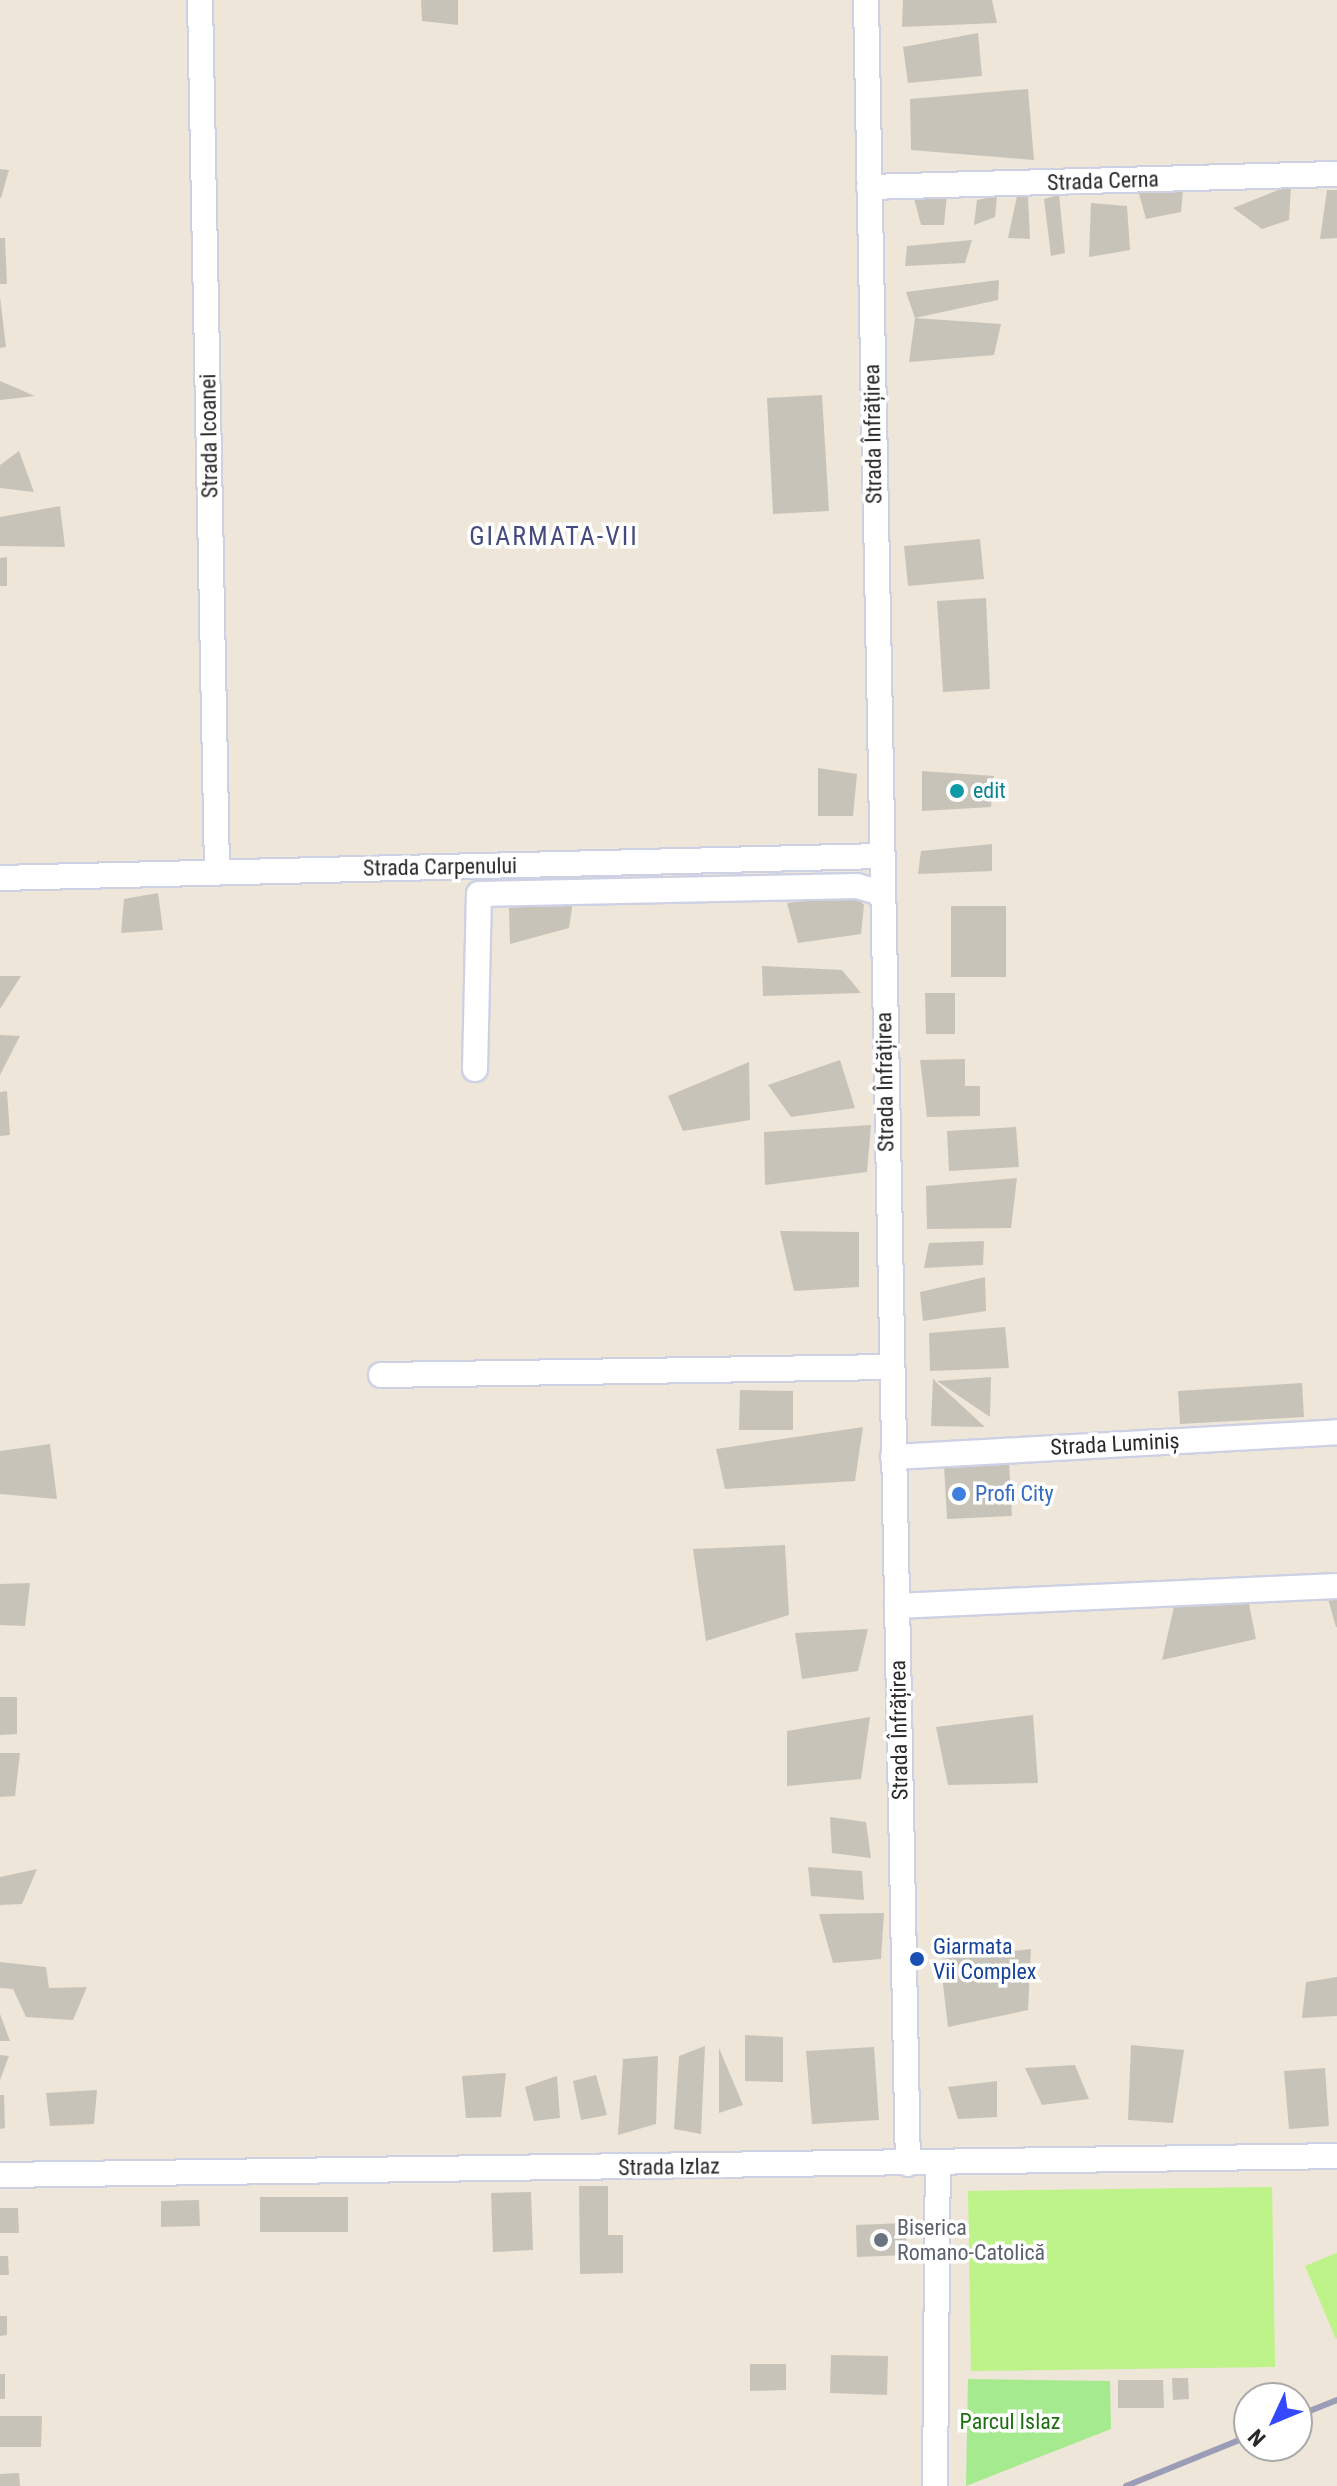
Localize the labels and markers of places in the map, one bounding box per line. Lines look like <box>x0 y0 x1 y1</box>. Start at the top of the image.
place label: edit <box>973 778 1006 804</box>
marker: edit <box>948 782 966 800</box>
place label: Profi City <box>975 1481 1054 1507</box>
marker: Profi City <box>950 1485 968 1503</box>
place label: Giarmata Vii Complex <box>933 1933 1036 1984</box>
marker: Giarmata Vii Complex <box>908 1950 926 1968</box>
place label: Biserica Romano-Catolică <box>897 2214 1045 2266</box>
marker: Biserica Romano-Catolică <box>872 2231 890 2249</box>

